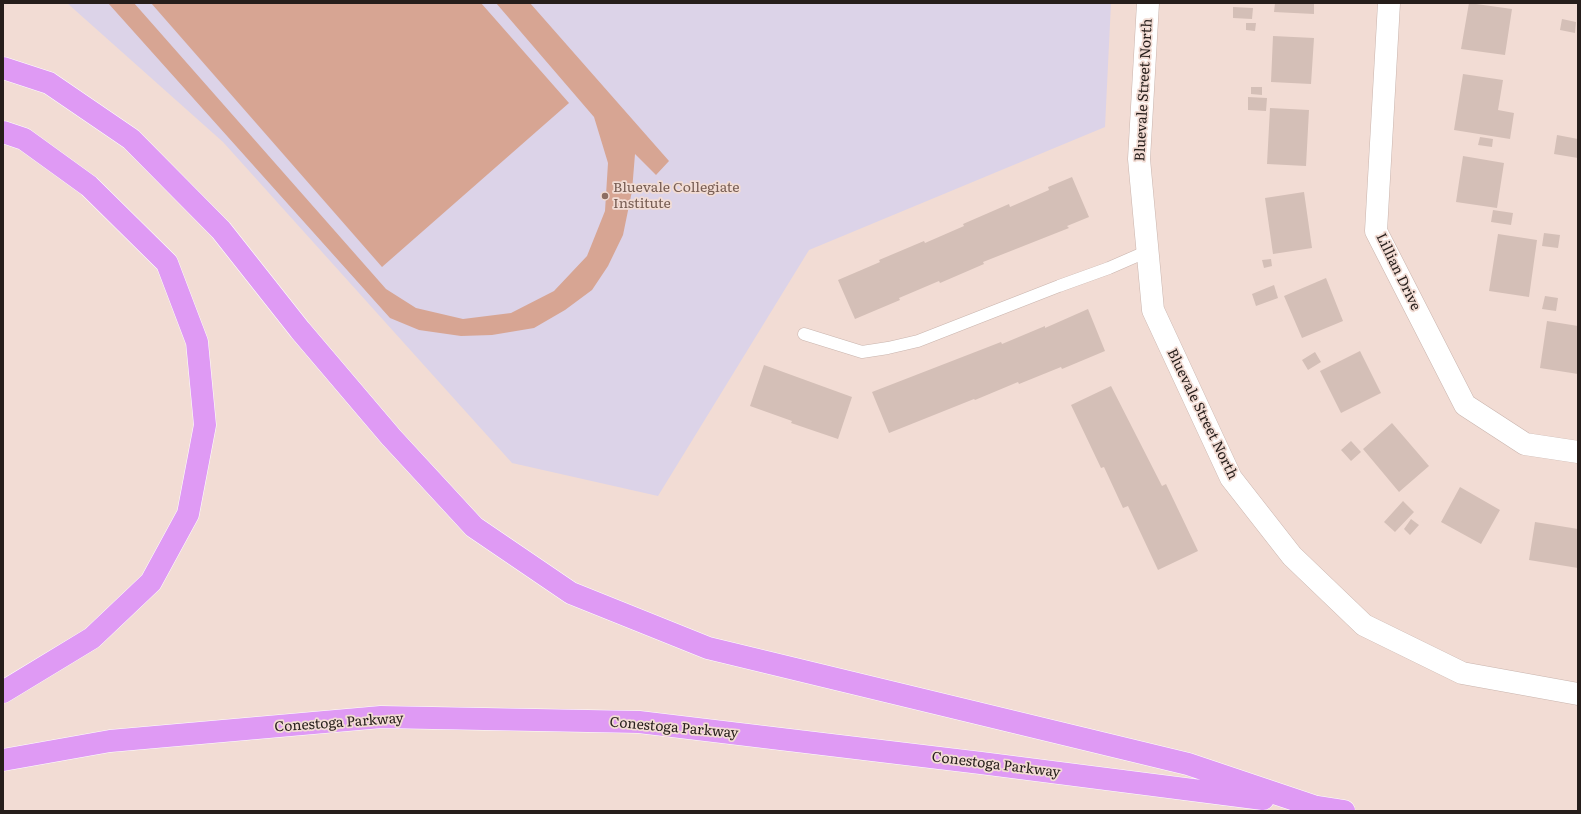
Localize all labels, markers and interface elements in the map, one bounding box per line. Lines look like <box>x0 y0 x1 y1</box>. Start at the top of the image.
street label: Bluevale Street North <box>1132 18 1156 162</box>
place label: Bluevale Collegiate Institute <box>613 180 740 212</box>
marker: Bluevale Collegiate Institute <box>600 191 610 201</box>
street label: Lillian Drive <box>1372 231 1424 313</box>
street label: Bluevale Street North <box>1163 346 1241 482</box>
street label: Conestoga Parkway <box>274 710 404 736</box>
street label: Conestoga Parkway <box>609 714 739 742</box>
street label: Conestoga Parkway <box>931 749 1061 781</box>

